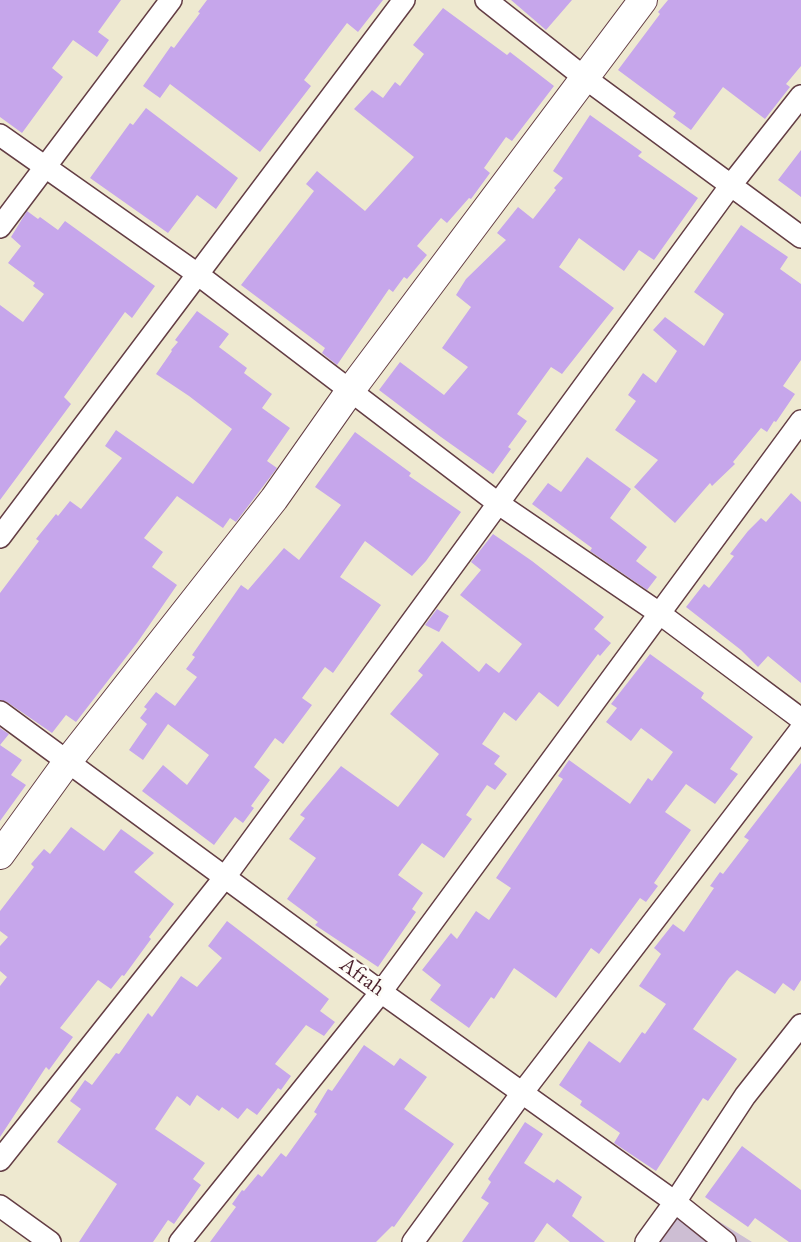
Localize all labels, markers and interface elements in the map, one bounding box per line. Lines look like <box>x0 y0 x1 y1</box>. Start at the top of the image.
street label: Afrah <box>334 952 390 1002</box>

